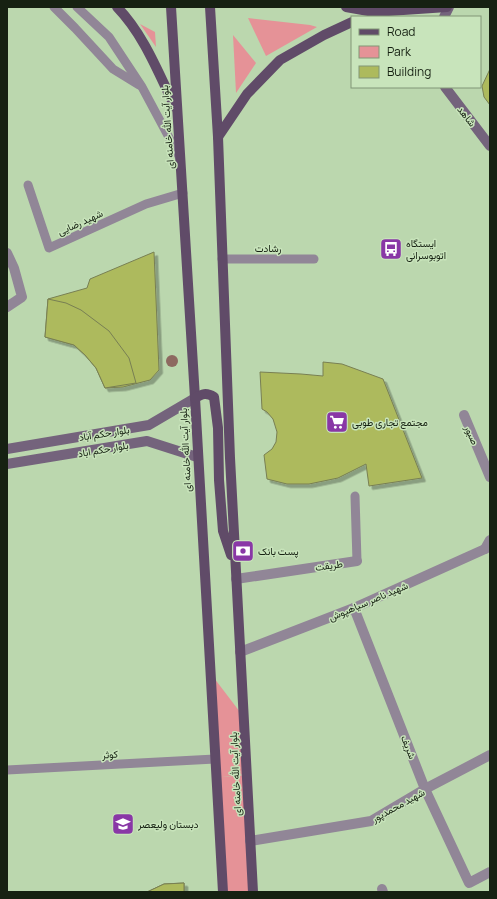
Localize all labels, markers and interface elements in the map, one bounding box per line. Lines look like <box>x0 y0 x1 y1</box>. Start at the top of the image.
legend <box>351 16 481 88</box>
text: Road <box>387 23 415 40</box>
text: Park <box>387 43 412 60</box>
text: Building <box>387 63 431 80</box>
street label: بلوار آیت الله خامنه ای <box>157 84 177 169</box>
street label: شاهد <box>454 103 480 129</box>
street label: شهید رضایی <box>55 206 105 238</box>
bus stop icon: ایستگاه اتوبوسرانی <box>378 236 404 262</box>
place label: ایستگاه اتوبوسرانی <box>406 236 446 262</box>
street label: رشادت <box>255 241 281 255</box>
street label: بلوار آیت الله خامنه ای <box>176 408 194 492</box>
supermarket icon: مجتمع تجاری طوبی <box>324 409 350 435</box>
place label: مجتمع تجاری طوبی <box>352 415 428 429</box>
street label: بلوار حکم آباد <box>78 422 130 444</box>
street label: صبور <box>461 422 482 447</box>
street label: بلوار حکم اباد <box>77 438 129 460</box>
bank icon: پست بانک <box>230 538 256 564</box>
place label: پست بانک <box>258 544 299 559</box>
street label: طریقت <box>314 556 344 574</box>
street label: شهید ناصر سیاهپوش <box>326 578 410 625</box>
street label: بلوار آیت الله خامنه ای <box>226 732 244 816</box>
street label: شریف <box>398 733 420 761</box>
street label: کوثر <box>101 747 119 761</box>
street label: شهید محمدپور <box>368 785 428 827</box>
school or university icon: دبستان ولیعصر <box>110 811 136 837</box>
place label: دبستان ولیعصر <box>137 817 199 831</box>

